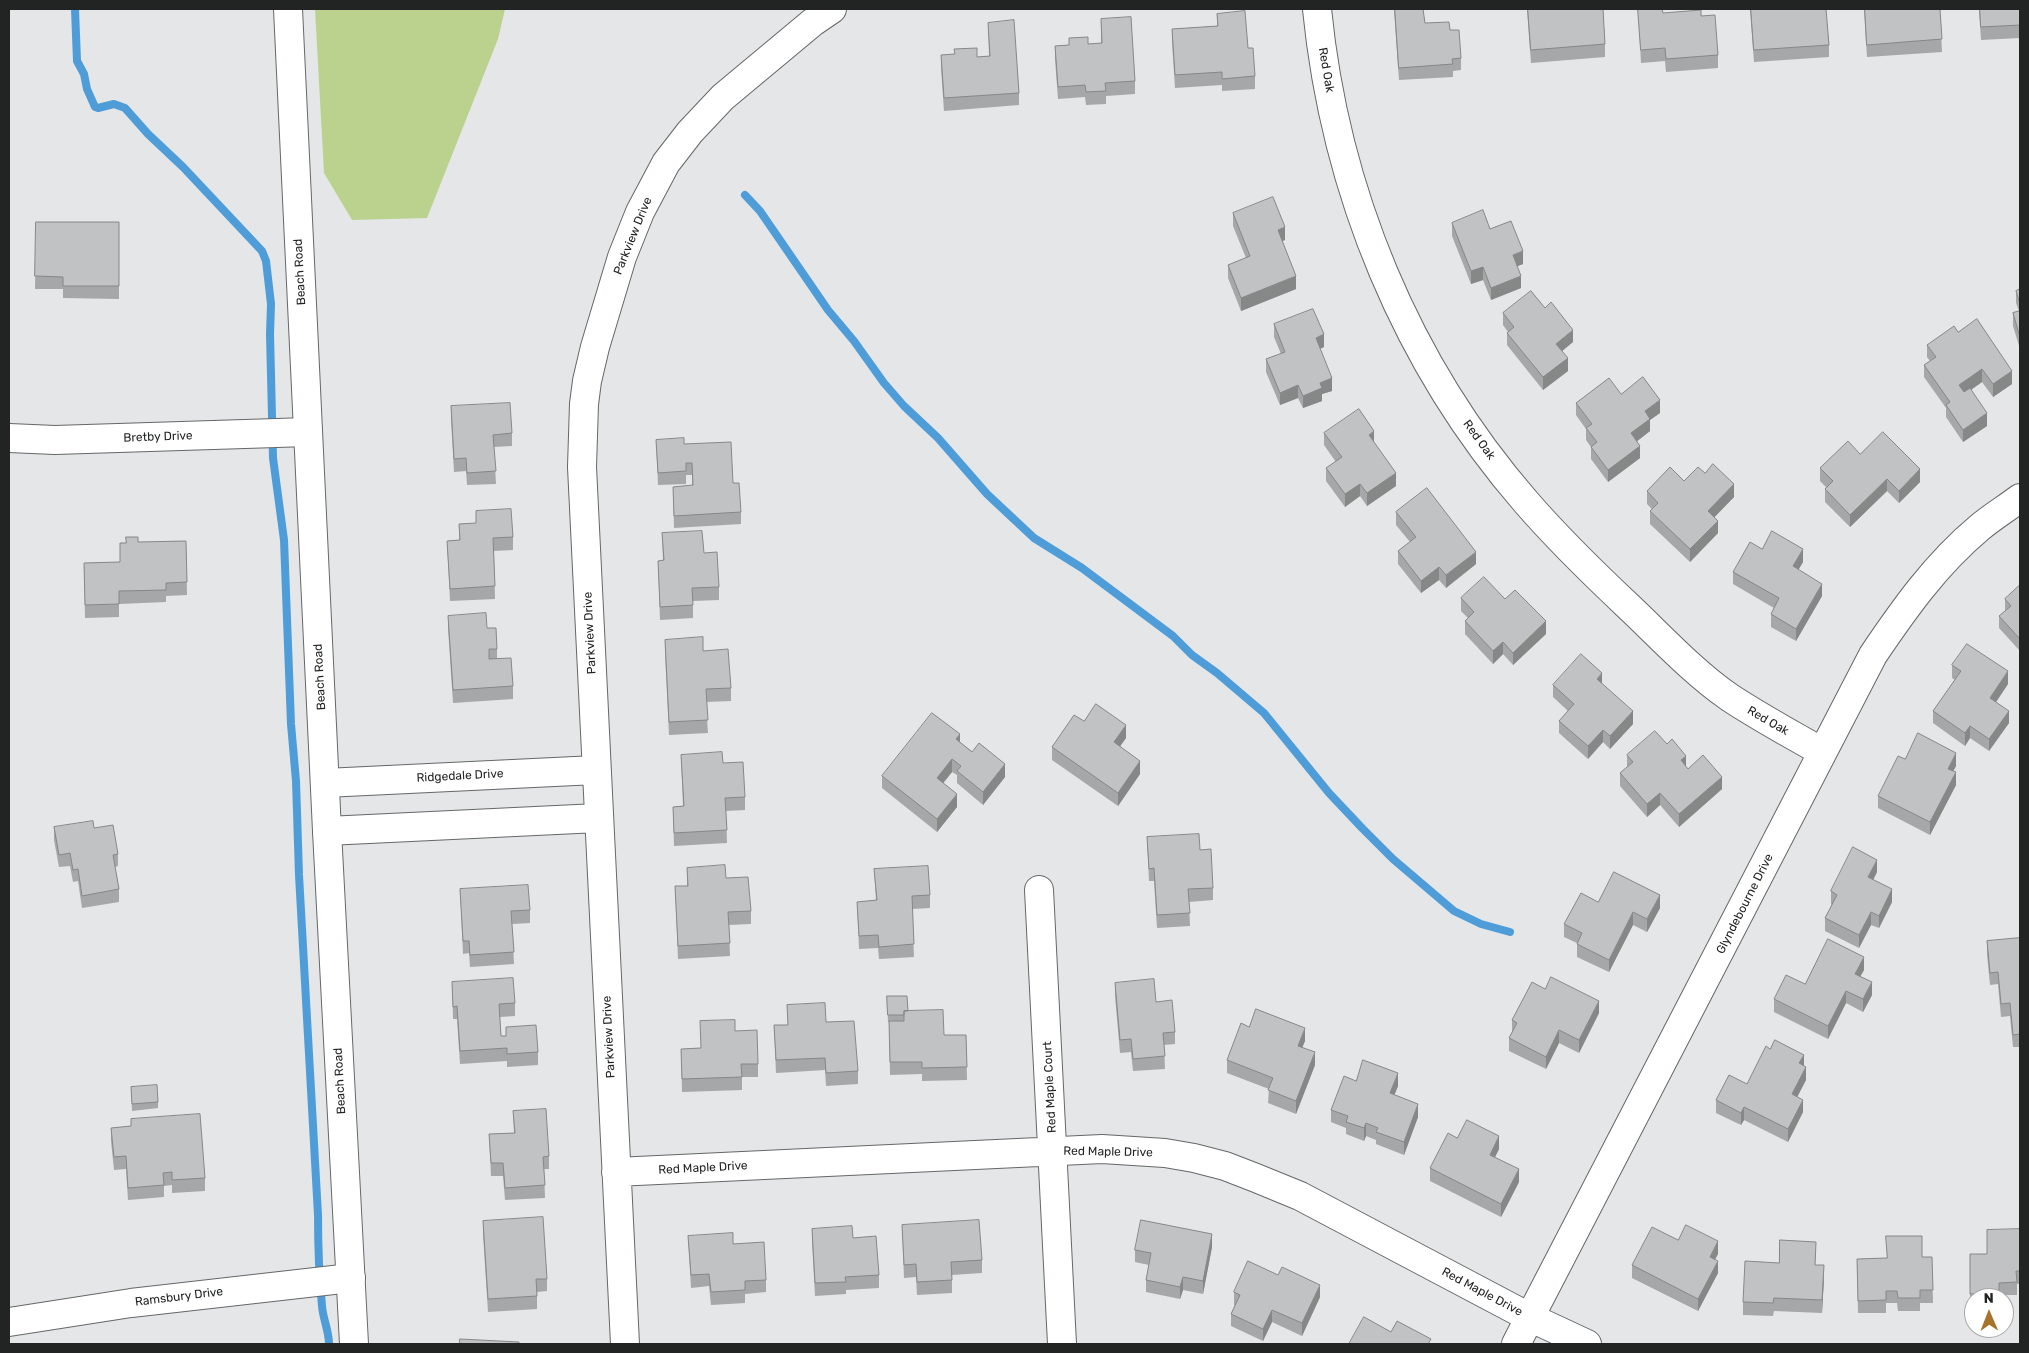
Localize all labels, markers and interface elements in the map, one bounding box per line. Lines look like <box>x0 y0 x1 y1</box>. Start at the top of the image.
street label: Red Oak <box>1315 46 1337 94</box>
street label: Parkview Drive <box>611 195 655 277</box>
street label: Beach Road <box>291 238 309 306</box>
street label: Red Oak <box>1460 417 1498 463</box>
street label: Bretby Drive <box>123 429 193 445</box>
street label: Parkview Drive <box>581 591 599 675</box>
street label: Beach Road <box>311 643 329 711</box>
street label: Red Oak <box>1745 703 1791 739</box>
street label: Ridgedale Drive <box>416 767 504 785</box>
street label: Glyndebourne Drive <box>1714 852 1776 956</box>
street label: Parkview Drive <box>600 995 618 1079</box>
street label: Red Maple Court <box>1040 1041 1060 1133</box>
street label: Beach Road <box>331 1047 349 1115</box>
street label: Red Maple Drive <box>1063 1144 1153 1160</box>
street label: Red Maple Drive <box>658 1158 748 1178</box>
street label: Red Maple Drive <box>1439 1265 1525 1319</box>
street label: Ramsbury Drive <box>134 1284 224 1310</box>
north arrow <box>1964 1288 2014 1338</box>
text: N <box>1984 1290 1994 1307</box>

